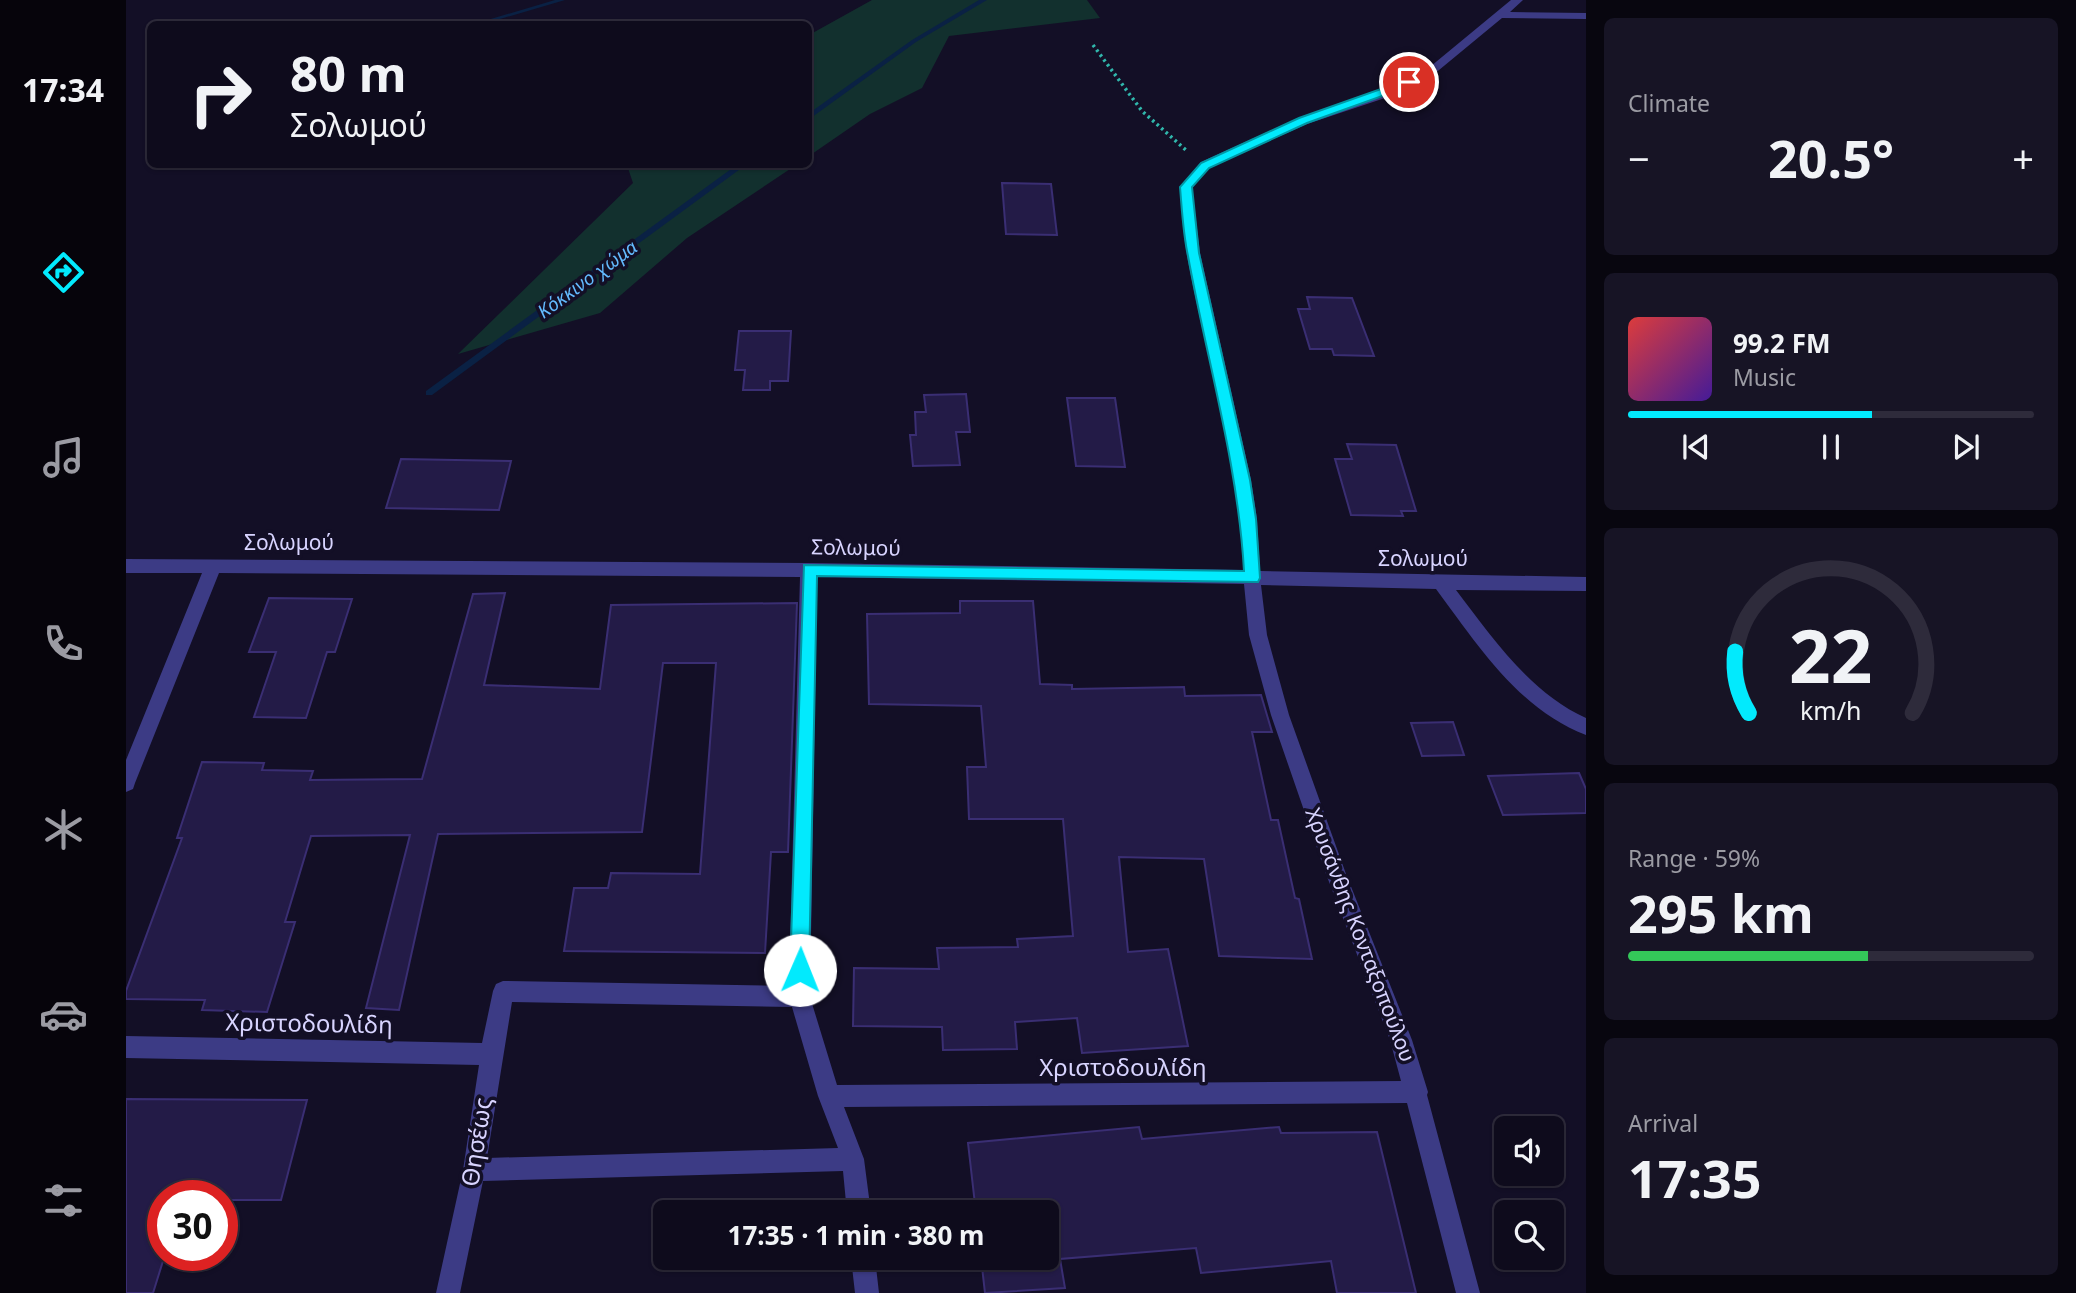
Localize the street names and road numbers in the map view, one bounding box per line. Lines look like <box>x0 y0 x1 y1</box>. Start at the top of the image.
street label: Σολωμού <box>244 528 334 556</box>
street label: Σολωμού <box>811 532 901 562</box>
street label: Σολωμού <box>1378 544 1468 572</box>
street label: Χρυσάνθης Κονταξοπούλου <box>1299 804 1422 1066</box>
street label: Χριστοδουλίδη <box>225 1005 393 1040</box>
street label: Χριστοδουλίδη <box>1039 1050 1207 1083</box>
street label: Θησέως <box>452 1095 499 1189</box>

